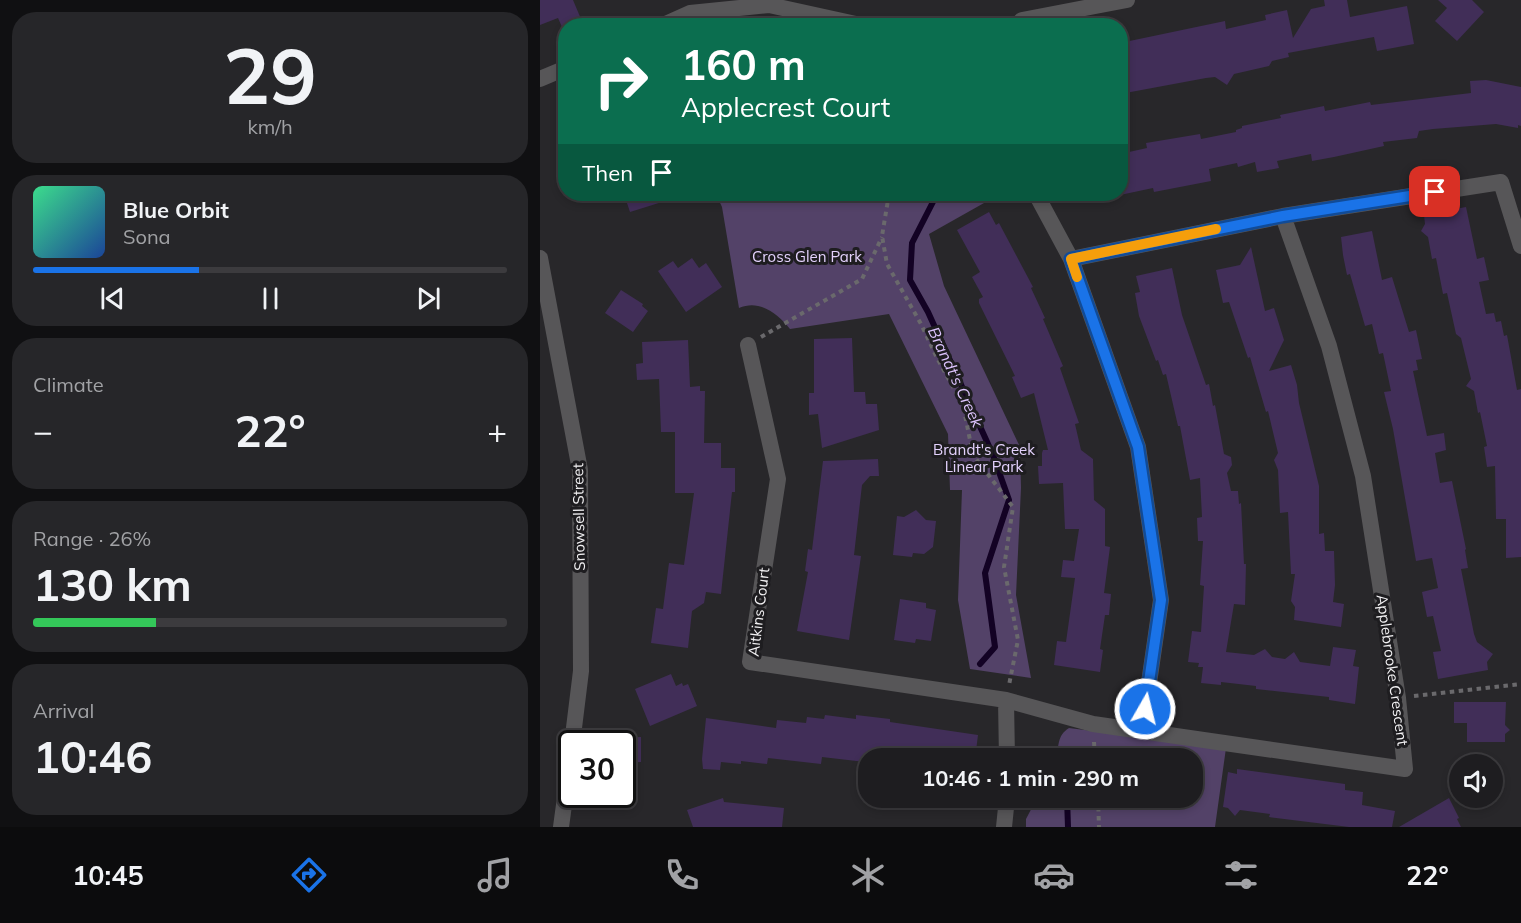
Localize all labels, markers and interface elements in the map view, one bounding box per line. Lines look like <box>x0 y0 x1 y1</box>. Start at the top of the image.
text: 29 <box>223 26 317 124</box>
text: 160 m <box>681 38 806 91</box>
icon: right <box>582 42 660 120</box>
text: Applecrest Court <box>681 90 890 124</box>
text: km/h <box>247 114 293 139</box>
icon: arrive <box>645 156 678 189</box>
text: Then <box>582 159 633 187</box>
pin <box>1409 166 1460 217</box>
icon: arrive <box>1418 175 1451 208</box>
text: Blue Orbit <box>123 196 229 224</box>
text: Sona <box>123 224 171 249</box>
park label: Cross Glen Park <box>752 247 862 266</box>
icon: previous <box>96 282 129 315</box>
icon: pause <box>254 282 287 315</box>
icon: next <box>412 282 445 315</box>
water label: Brandt's Creek <box>924 324 988 431</box>
text: Climate <box>33 372 104 397</box>
text: 22° <box>234 402 306 458</box>
text: − <box>33 410 53 451</box>
text: + <box>487 410 507 451</box>
park label: Brandt's Creek Linear Park <box>933 440 1035 476</box>
street label: Snowsell Street <box>568 463 589 571</box>
text: Range · 26% <box>33 526 151 551</box>
text: 130 km <box>33 556 192 612</box>
street label: Aitkins Court <box>744 566 773 657</box>
street label: Applebrooke Crescent <box>1372 593 1413 747</box>
position arrow <box>1113 677 1177 741</box>
text: Arrival <box>33 698 94 723</box>
text: 10:46 <box>33 728 152 784</box>
speed limit sign: 30 <box>558 730 636 808</box>
map controls <box>1449 754 1503 808</box>
button: sound <box>1449 754 1503 808</box>
text: 10:46 · 1 min · 290 m <box>922 764 1139 792</box>
icon: directions <box>288 854 330 896</box>
icon: music <box>474 854 516 896</box>
icon: phone <box>661 854 703 896</box>
icon: climate <box>847 854 889 896</box>
icon: car <box>1033 854 1075 896</box>
icon: filters <box>1220 854 1262 896</box>
text: 10:45 <box>72 858 144 892</box>
text: 22° <box>1406 858 1449 892</box>

